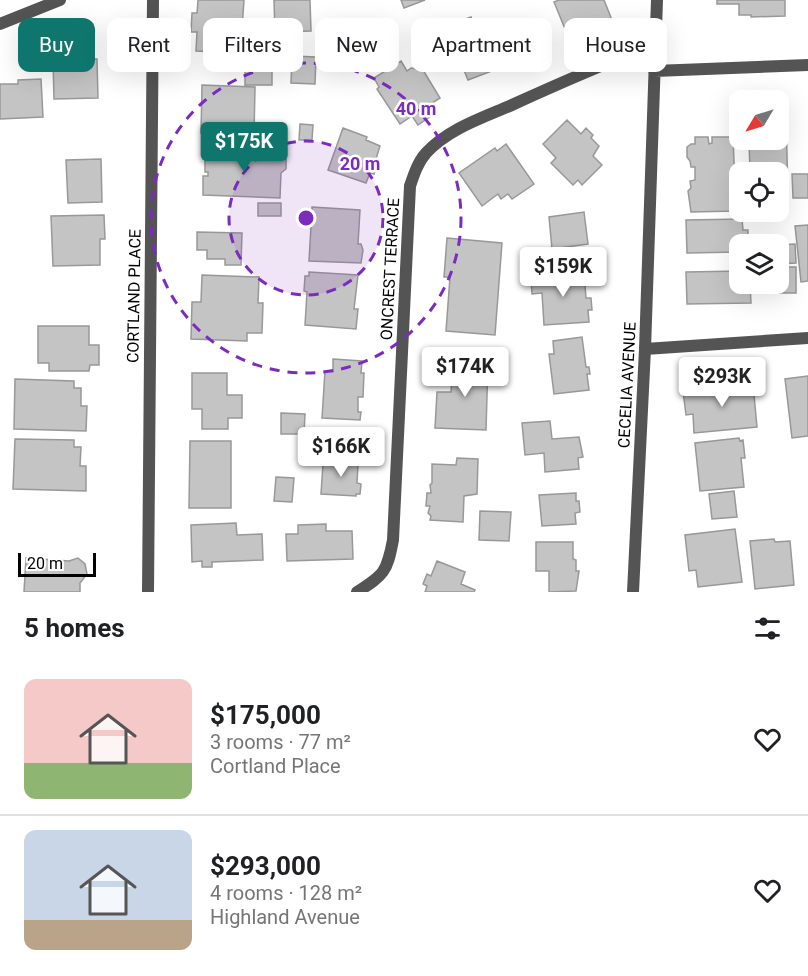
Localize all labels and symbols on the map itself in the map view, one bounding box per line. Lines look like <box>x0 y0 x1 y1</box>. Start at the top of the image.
north arrow <box>729 90 789 150</box>
text: 40 m <box>396 98 436 119</box>
pin: $175K <box>202 122 286 173</box>
text: 20 m <box>340 153 380 174</box>
street label: ONCREST TERRACE <box>377 197 403 341</box>
centre of rings <box>296 208 316 228</box>
street label: CORTLAND PLACE <box>123 229 145 363</box>
pin: $159K <box>521 247 605 298</box>
street label: CECELIA AVENUE <box>614 321 640 449</box>
pin: $174K <box>423 347 507 398</box>
pin: $293K <box>680 357 764 408</box>
pin: $166K <box>299 427 383 478</box>
scale bar <box>18 550 96 578</box>

